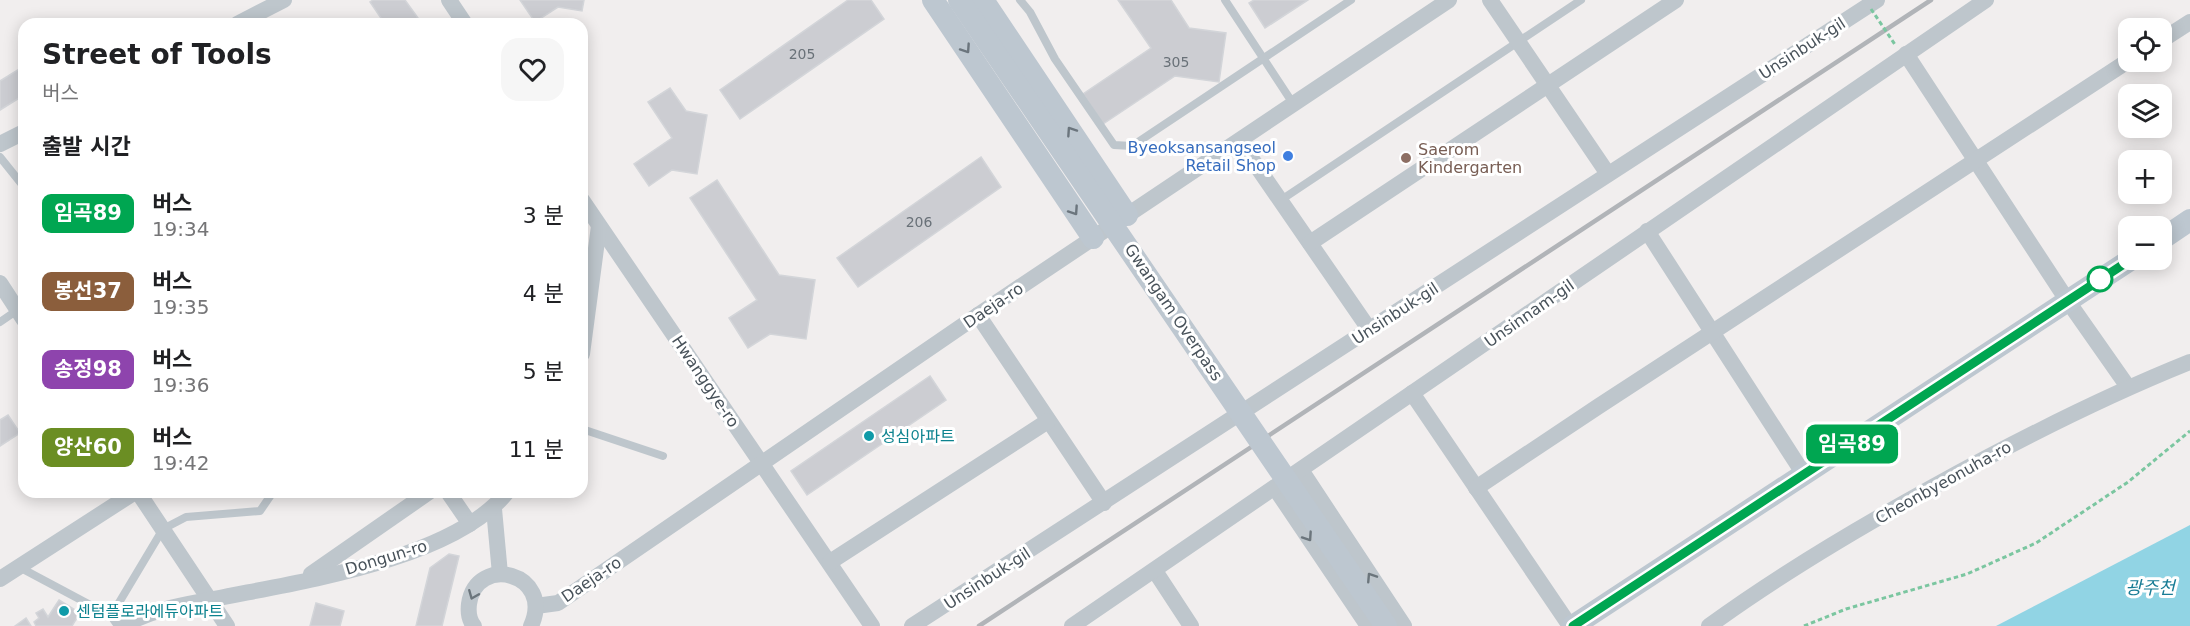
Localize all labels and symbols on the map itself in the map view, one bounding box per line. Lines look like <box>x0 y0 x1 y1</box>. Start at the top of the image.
street label: Unsinbuk-gil <box>1756 13 1849 83</box>
one-way arrow <box>958 42 969 53</box>
house number: 205 <box>789 46 815 62</box>
house number: 305 <box>1163 54 1189 70</box>
one-way arrow <box>1067 127 1078 138</box>
place label: Byeoksansangseol Retail Shop <box>1128 138 1276 175</box>
place label: Saerom Kindergarten <box>1418 140 1522 177</box>
marker: Byeoksansangseol Retail Shop <box>1281 149 1295 163</box>
marker: Saerom Kindergarten <box>1399 151 1413 165</box>
one-way arrow <box>1067 204 1078 215</box>
house number: 206 <box>906 214 932 230</box>
street label: Gwangam Overpass <box>1121 240 1227 384</box>
unlabelled marker <box>2087 266 2113 292</box>
street label: Unsinnam-gil <box>1481 275 1578 351</box>
street label: Unsinbuk-gil <box>1349 278 1442 348</box>
street label: Daeja-ro <box>960 279 1027 332</box>
street label: Hwanggye-ro <box>668 332 743 431</box>
line badge: 임곡89 <box>1810 424 1894 464</box>
place label: 성심아파트 <box>881 427 955 446</box>
marker: 성심아파트 <box>862 429 876 443</box>
street label: Cheonbyeonuha-ro <box>1872 437 2014 528</box>
one-way arrow <box>1301 530 1312 541</box>
street label: Dongun-ro <box>343 536 429 579</box>
street label: Unsinbuk-gil <box>941 543 1034 613</box>
street label: Daeja-ro <box>558 553 625 606</box>
one-way arrow <box>1367 573 1379 583</box>
water label: 광주천 <box>2125 577 2177 598</box>
one-way arrow <box>468 589 480 600</box>
place label: 센텀플로라에듀아파트 <box>76 602 223 621</box>
marker: 센텀플로라에듀아파트 <box>57 604 71 618</box>

